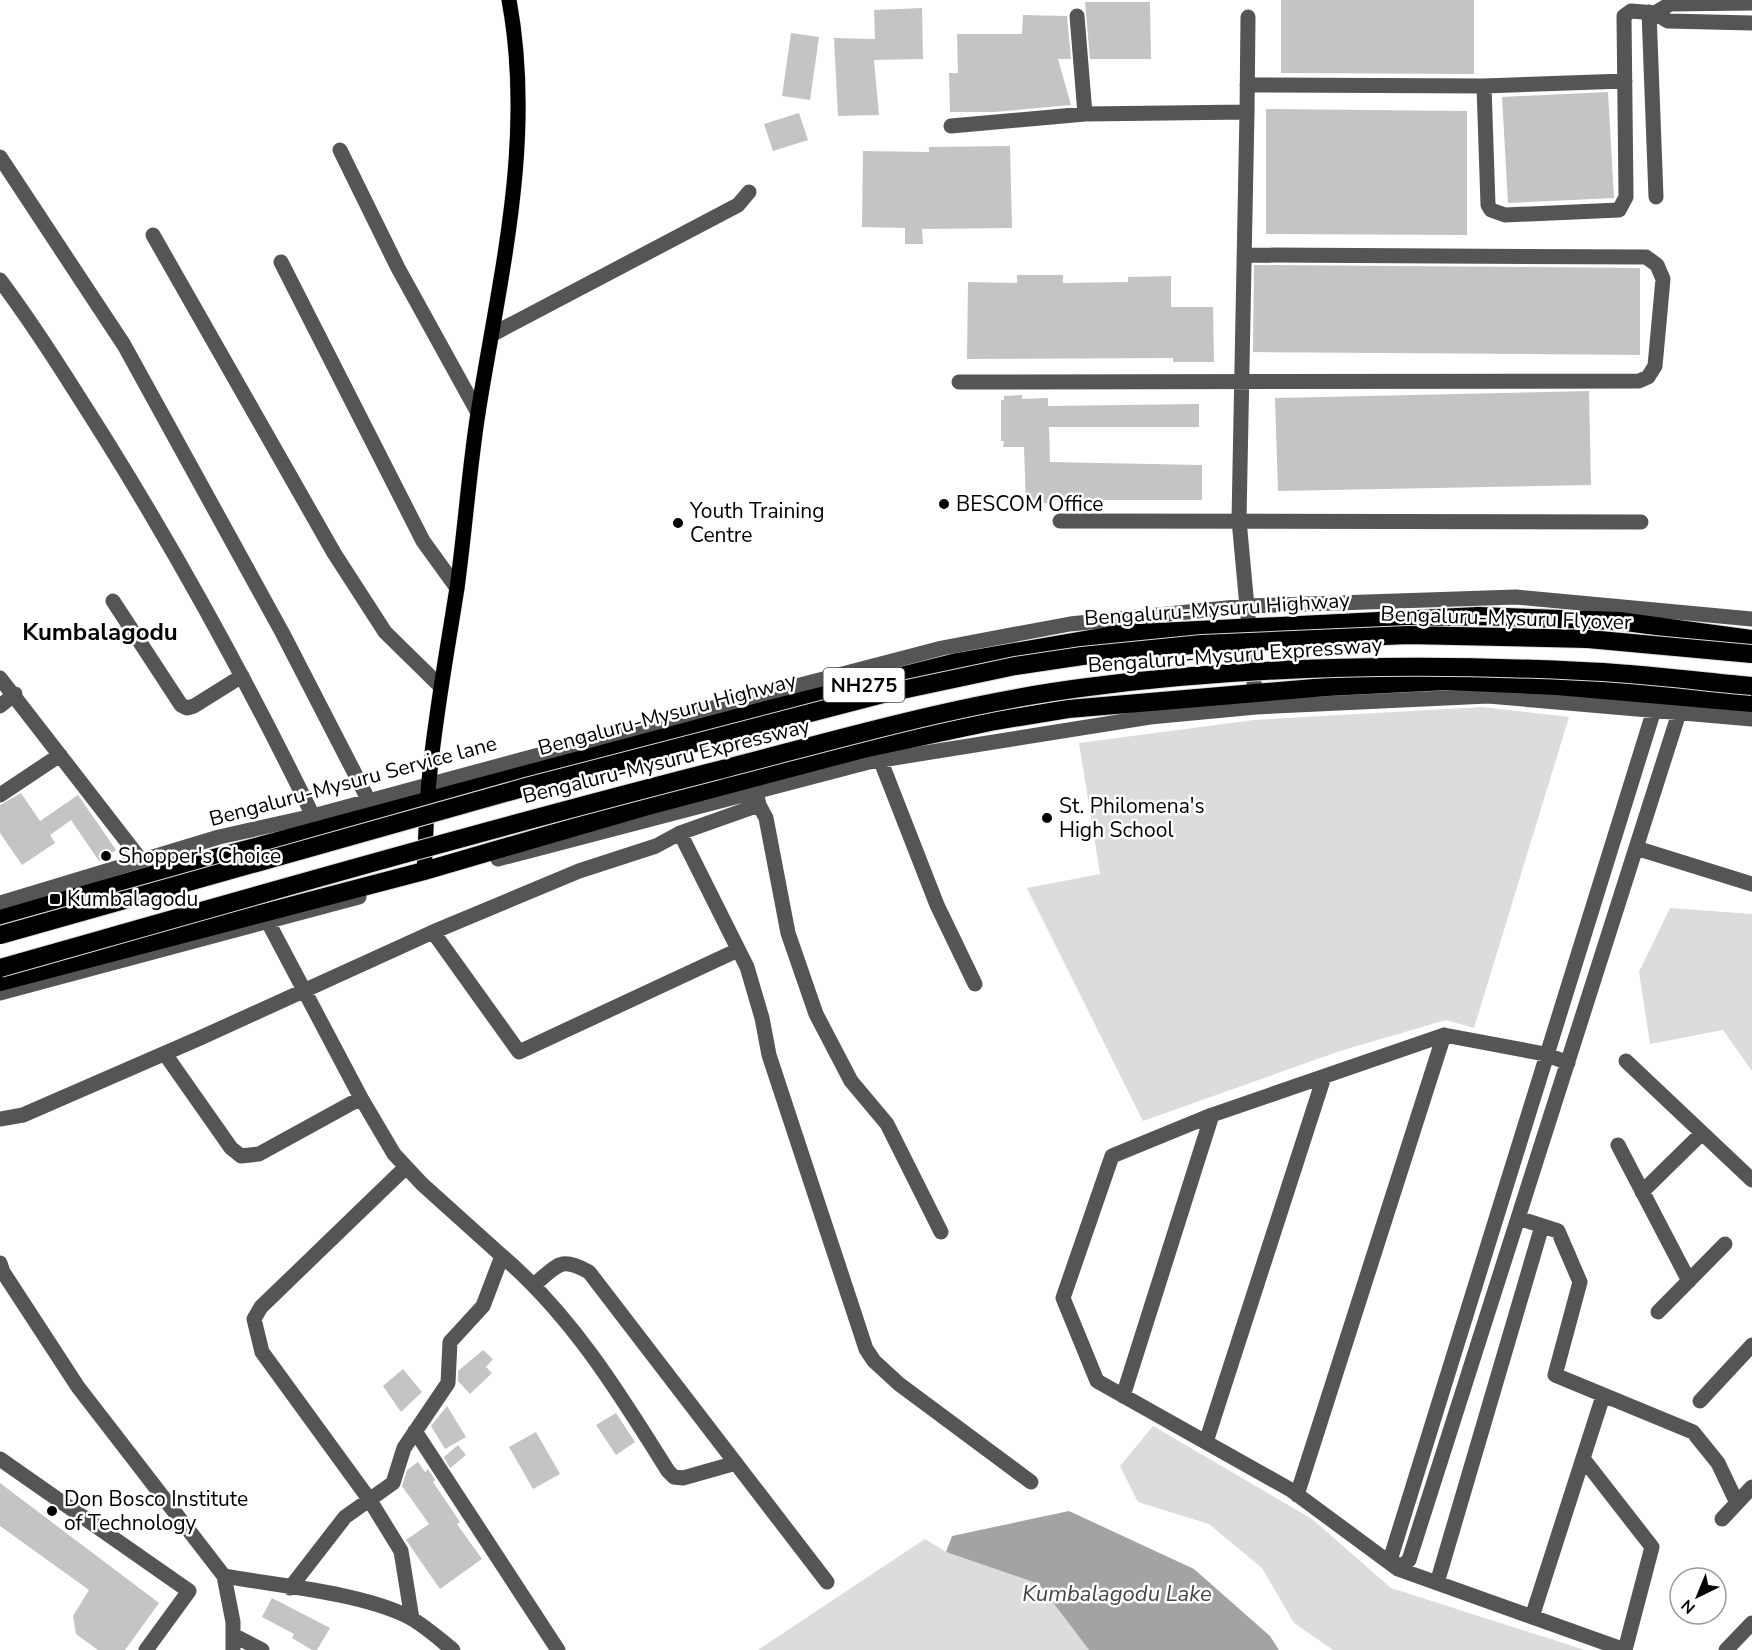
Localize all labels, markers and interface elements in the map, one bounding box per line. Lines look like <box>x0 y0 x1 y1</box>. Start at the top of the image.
place label: BESCOM Office <box>956 490 1103 518</box>
place label: Youth Training Centre <box>689 497 824 549</box>
marker: BESCOM Office <box>937 497 951 511</box>
marker: Youth Training Centre <box>671 516 685 530</box>
street label: Bengaluru-Mysuru Highway <box>1083 586 1351 632</box>
street label: Bengaluru-Mysuru Flyover <box>1380 600 1632 636</box>
district label: Kumbalagodu <box>22 616 178 648</box>
street label: Bengaluru-Mysuru Expressway <box>1087 631 1384 679</box>
street label: Bengaluru-Mysuru Highway <box>535 666 799 762</box>
road number: NH275 <box>824 668 904 702</box>
street label: Bengaluru-Mysuru Expressway <box>519 712 813 810</box>
street label: Bengaluru-Mysuru Service lane <box>206 729 500 833</box>
place label: St. Philomena's High School <box>1059 792 1205 844</box>
marker: St. Philomena's High School <box>1040 811 1054 825</box>
place label: Shopper's Choice <box>118 842 281 870</box>
marker: Shopper's Choice <box>99 849 113 863</box>
place label: Kumbalagodu <box>67 885 198 913</box>
marker: Kumbalagodu <box>48 892 62 906</box>
place label: Don Bosco Institute of Technology <box>64 1485 248 1537</box>
marker: Don Bosco Institute of Technology <box>45 1504 59 1518</box>
north arrow <box>1668 1566 1728 1626</box>
water label: Kumbalagodu Lake <box>1022 1579 1212 1609</box>
text: N <box>1677 1594 1700 1618</box>

